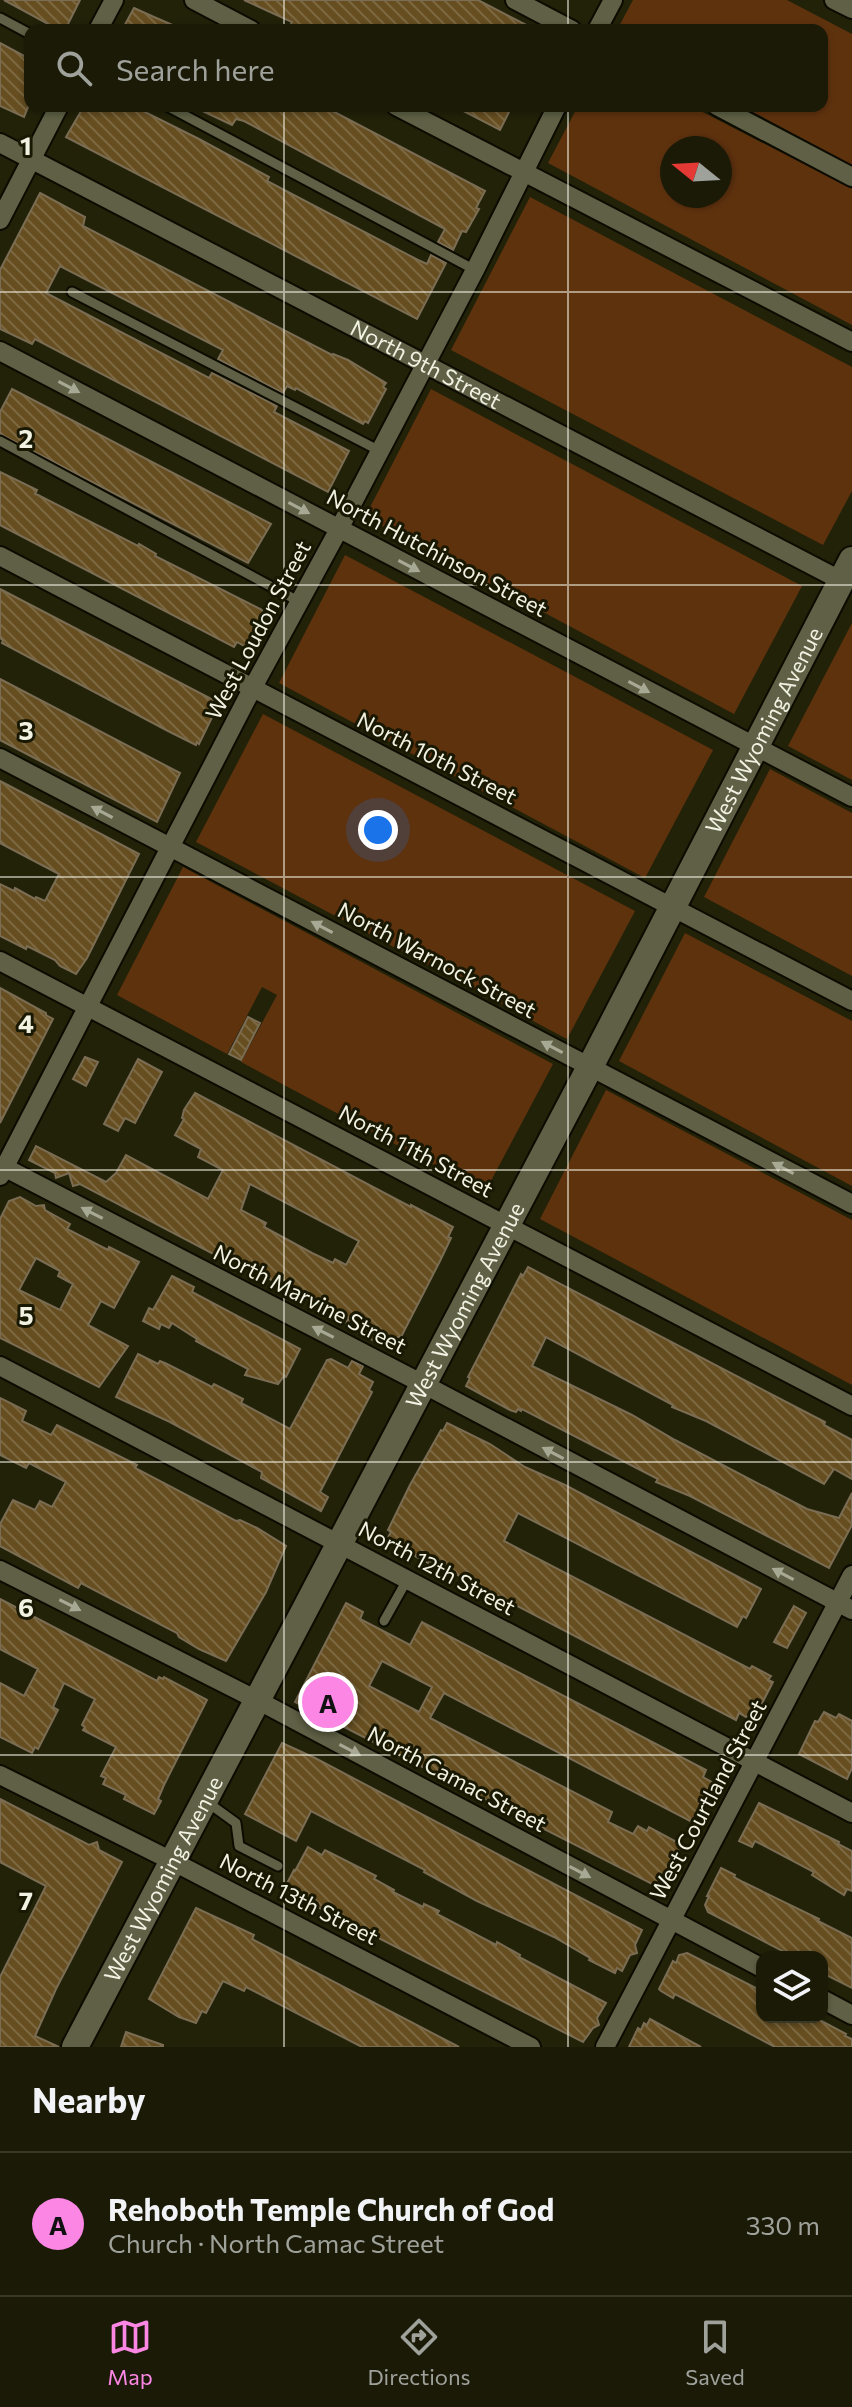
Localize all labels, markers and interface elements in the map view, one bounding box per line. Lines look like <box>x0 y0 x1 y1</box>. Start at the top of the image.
search box <box>24 24 828 112</box>
icon: search <box>52 46 96 90</box>
text: Search here <box>116 50 275 87</box>
text: 1 <box>20 129 32 160</box>
north arrow <box>660 136 732 208</box>
street label: North 9th Street <box>346 314 506 414</box>
one-way arrow <box>58 380 80 394</box>
text: 2 <box>19 422 33 453</box>
street label: North Hutchinson Street <box>322 483 552 622</box>
one-way arrow <box>288 502 311 515</box>
street label: West Loudon Street <box>199 536 316 724</box>
one-way arrow <box>397 559 420 572</box>
street label: West Wyoming Avenue <box>699 622 828 838</box>
one-way arrow <box>627 680 650 693</box>
street label: North 10th Street <box>353 706 522 810</box>
text: 3 <box>18 714 34 745</box>
one-way arrow <box>91 805 113 819</box>
your location <box>358 810 398 850</box>
street label: North Warnock Street <box>333 896 541 1023</box>
one-way arrow <box>310 920 333 933</box>
text: 4 <box>18 1007 34 1038</box>
one-way arrow <box>541 1041 564 1054</box>
street label: North 11th Street <box>334 1098 498 1203</box>
one-way arrow <box>771 1161 794 1174</box>
street label: West Wyoming Avenue <box>399 1197 530 1412</box>
one-way arrow <box>80 1206 103 1219</box>
street label: North Marvine Street <box>209 1238 411 1359</box>
text: 5 <box>18 1299 34 1330</box>
one-way arrow <box>311 1326 334 1339</box>
one-way arrow <box>542 1446 564 1460</box>
street label: North 12th Street <box>354 1515 520 1620</box>
one-way arrow <box>772 1568 794 1582</box>
text: 6 <box>18 1591 34 1622</box>
one-way arrow <box>58 1598 81 1612</box>
pin: A <box>302 1672 354 1732</box>
street label: West Courtland Street <box>643 1695 772 1904</box>
street label: North Camac Street <box>363 1720 551 1837</box>
one-way arrow <box>339 1743 362 1756</box>
street label: West Wyoming Avenue <box>98 1771 228 1986</box>
street label: North 13th Street <box>215 1847 383 1950</box>
one-way arrow <box>568 1865 591 1879</box>
text: 7 <box>19 1884 33 1915</box>
map controls <box>756 1951 828 2023</box>
button: layers <box>756 1951 828 2023</box>
text: Nearby <box>32 2078 146 2120</box>
text: Rehoboth Temple Church of God <box>108 2190 554 2227</box>
text: A <box>49 2209 67 2240</box>
text: 330 m <box>746 2209 820 2240</box>
text: Church · North Camac Street <box>108 2227 444 2258</box>
tab: Map <box>107 2315 153 2390</box>
tab: Directions <box>367 2315 471 2390</box>
tab: Saved <box>685 2315 745 2390</box>

